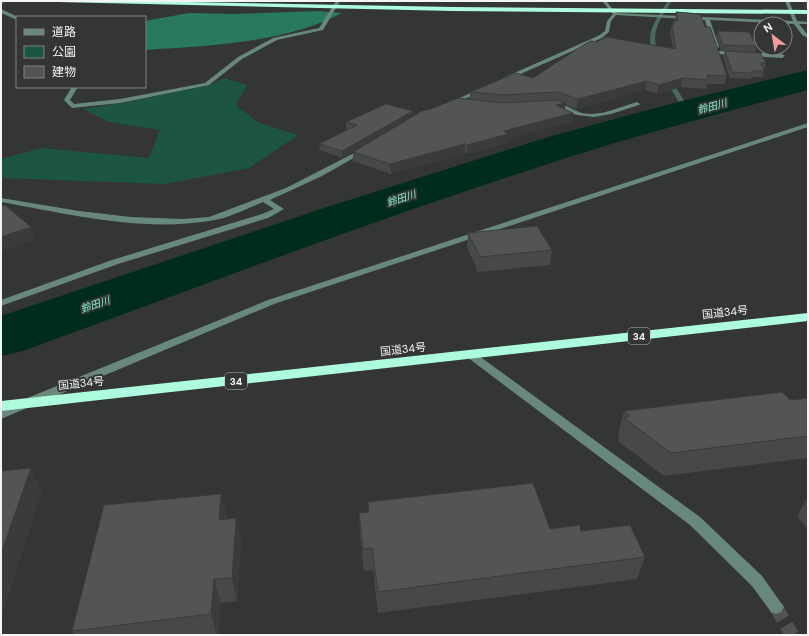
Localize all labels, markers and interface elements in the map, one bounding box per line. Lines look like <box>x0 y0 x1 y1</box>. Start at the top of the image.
legend <box>16 16 146 88</box>
north arrow <box>753 16 793 56</box>
text: N <box>761 19 775 35</box>
text: 道路 <box>52 24 76 40</box>
text: 公園 <box>52 44 76 60</box>
text: 建物 <box>52 64 76 80</box>
water label: 鈴田川 <box>696 96 729 117</box>
water label: 鈴田川 <box>385 187 418 209</box>
water label: 鈴田川 <box>79 293 112 316</box>
street label: 国道34号 <box>701 303 749 321</box>
road number: 34 <box>628 328 650 344</box>
street label: 国道34号 <box>379 340 427 358</box>
road number: 34 <box>225 373 247 389</box>
street label: 国道34号 <box>57 374 105 392</box>

